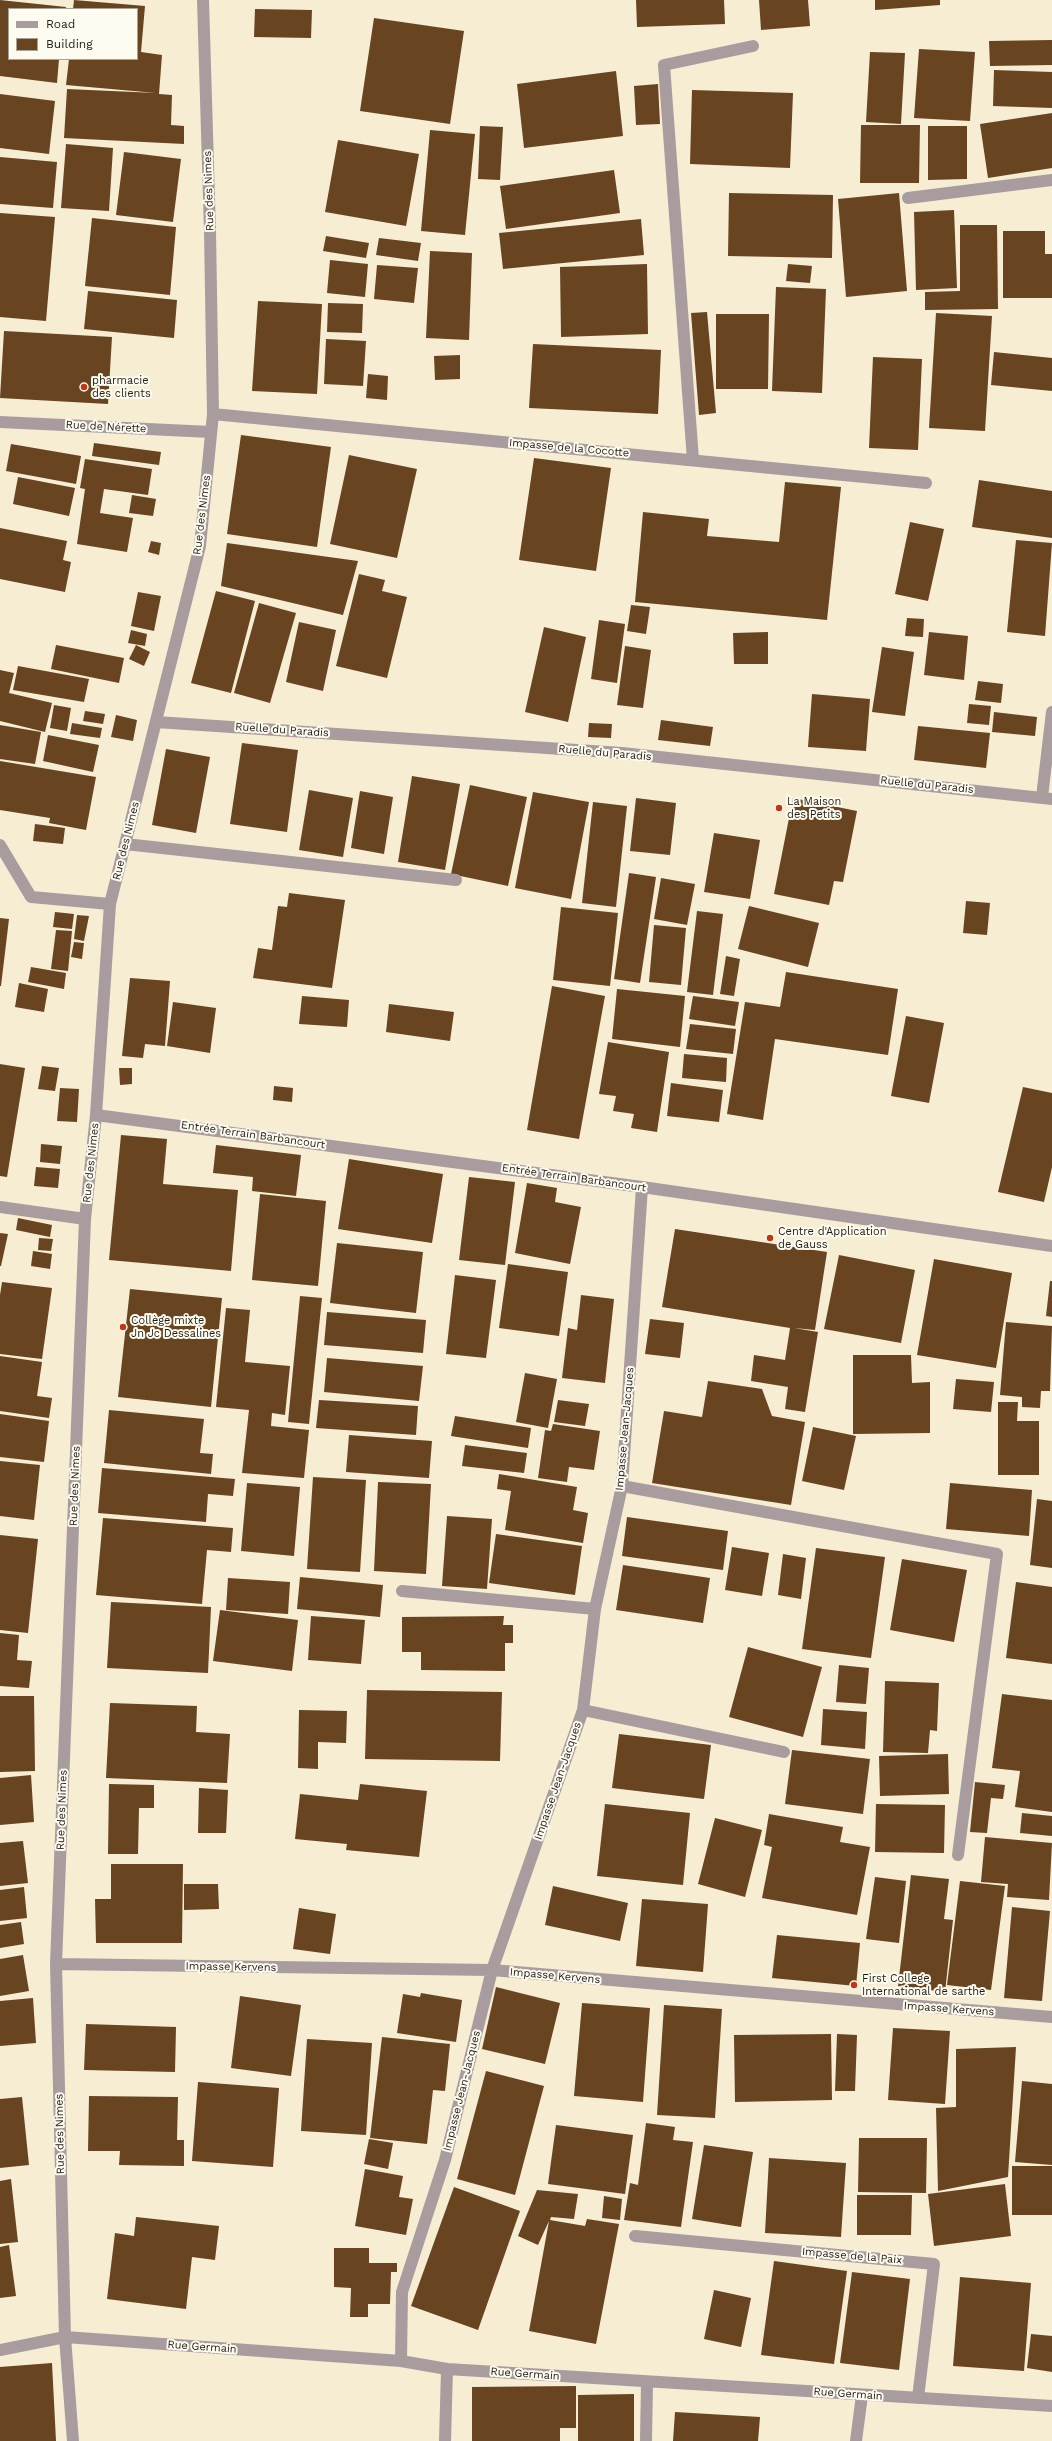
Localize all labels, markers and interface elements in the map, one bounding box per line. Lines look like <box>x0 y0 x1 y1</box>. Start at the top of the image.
legend <box>8 8 138 60</box>
text: Road <box>46 17 75 31</box>
text: Building <box>46 37 93 51</box>
street label: Rue des Nimes <box>201 151 217 231</box>
place label: pharmacie des clients <box>92 374 151 400</box>
marker: pharmacie des clients <box>79 382 89 392</box>
street label: Rue de Nérette <box>65 418 147 436</box>
street label: Impasse de la Cocotte <box>508 436 630 460</box>
street label: Rue des Nimes <box>191 474 213 556</box>
street label: Ruelle du Paradis <box>235 720 329 740</box>
street label: Ruelle du Paradis <box>558 742 652 764</box>
street label: Ruelle du Paradis <box>880 774 974 796</box>
place label: La Maison des Petits <box>787 795 841 821</box>
street label: Rue des Nimes <box>110 800 142 882</box>
marker: La Maison des Petits <box>774 803 784 813</box>
street label: Entrée Terrain Barbancourt <box>180 1118 326 1152</box>
street label: Rue des Nimes <box>80 1122 102 1204</box>
street label: Entrée Terrain Barbancourt <box>501 1161 647 1195</box>
place label: Centre d'Application de Gauss <box>778 1225 886 1251</box>
marker: Centre d'Application de Gauss <box>765 1233 775 1243</box>
place label: Collège mixte Jn Jc Dessalines <box>131 1314 221 1340</box>
marker: Collège mixte Jn Jc Dessalines <box>118 1322 128 1332</box>
street label: Impasse Jean-Jacques <box>613 1367 637 1491</box>
street label: Rue des Nimes <box>67 1446 83 1526</box>
street label: Impasse Jean-Jacques <box>532 1720 584 1842</box>
street label: Rue des Nimes <box>54 1770 70 1850</box>
street label: Impasse Kervens <box>186 1960 276 1974</box>
street label: Impasse Kervens <box>509 1965 601 1987</box>
place label: First College International de sarthe <box>862 1972 985 1998</box>
marker: First College International de sarthe <box>849 1980 859 1990</box>
street label: Impasse Kervens <box>903 1999 995 2019</box>
street label: Impasse Jean-Jacques <box>441 2029 483 2153</box>
street label: Rue des Nimes <box>53 2094 67 2174</box>
street label: Impasse de la Paix <box>801 2245 903 2267</box>
street label: Rue Germain <box>167 2338 237 2356</box>
street label: Rue Germain <box>490 2365 560 2383</box>
street label: Rue Germain <box>813 2385 883 2403</box>

